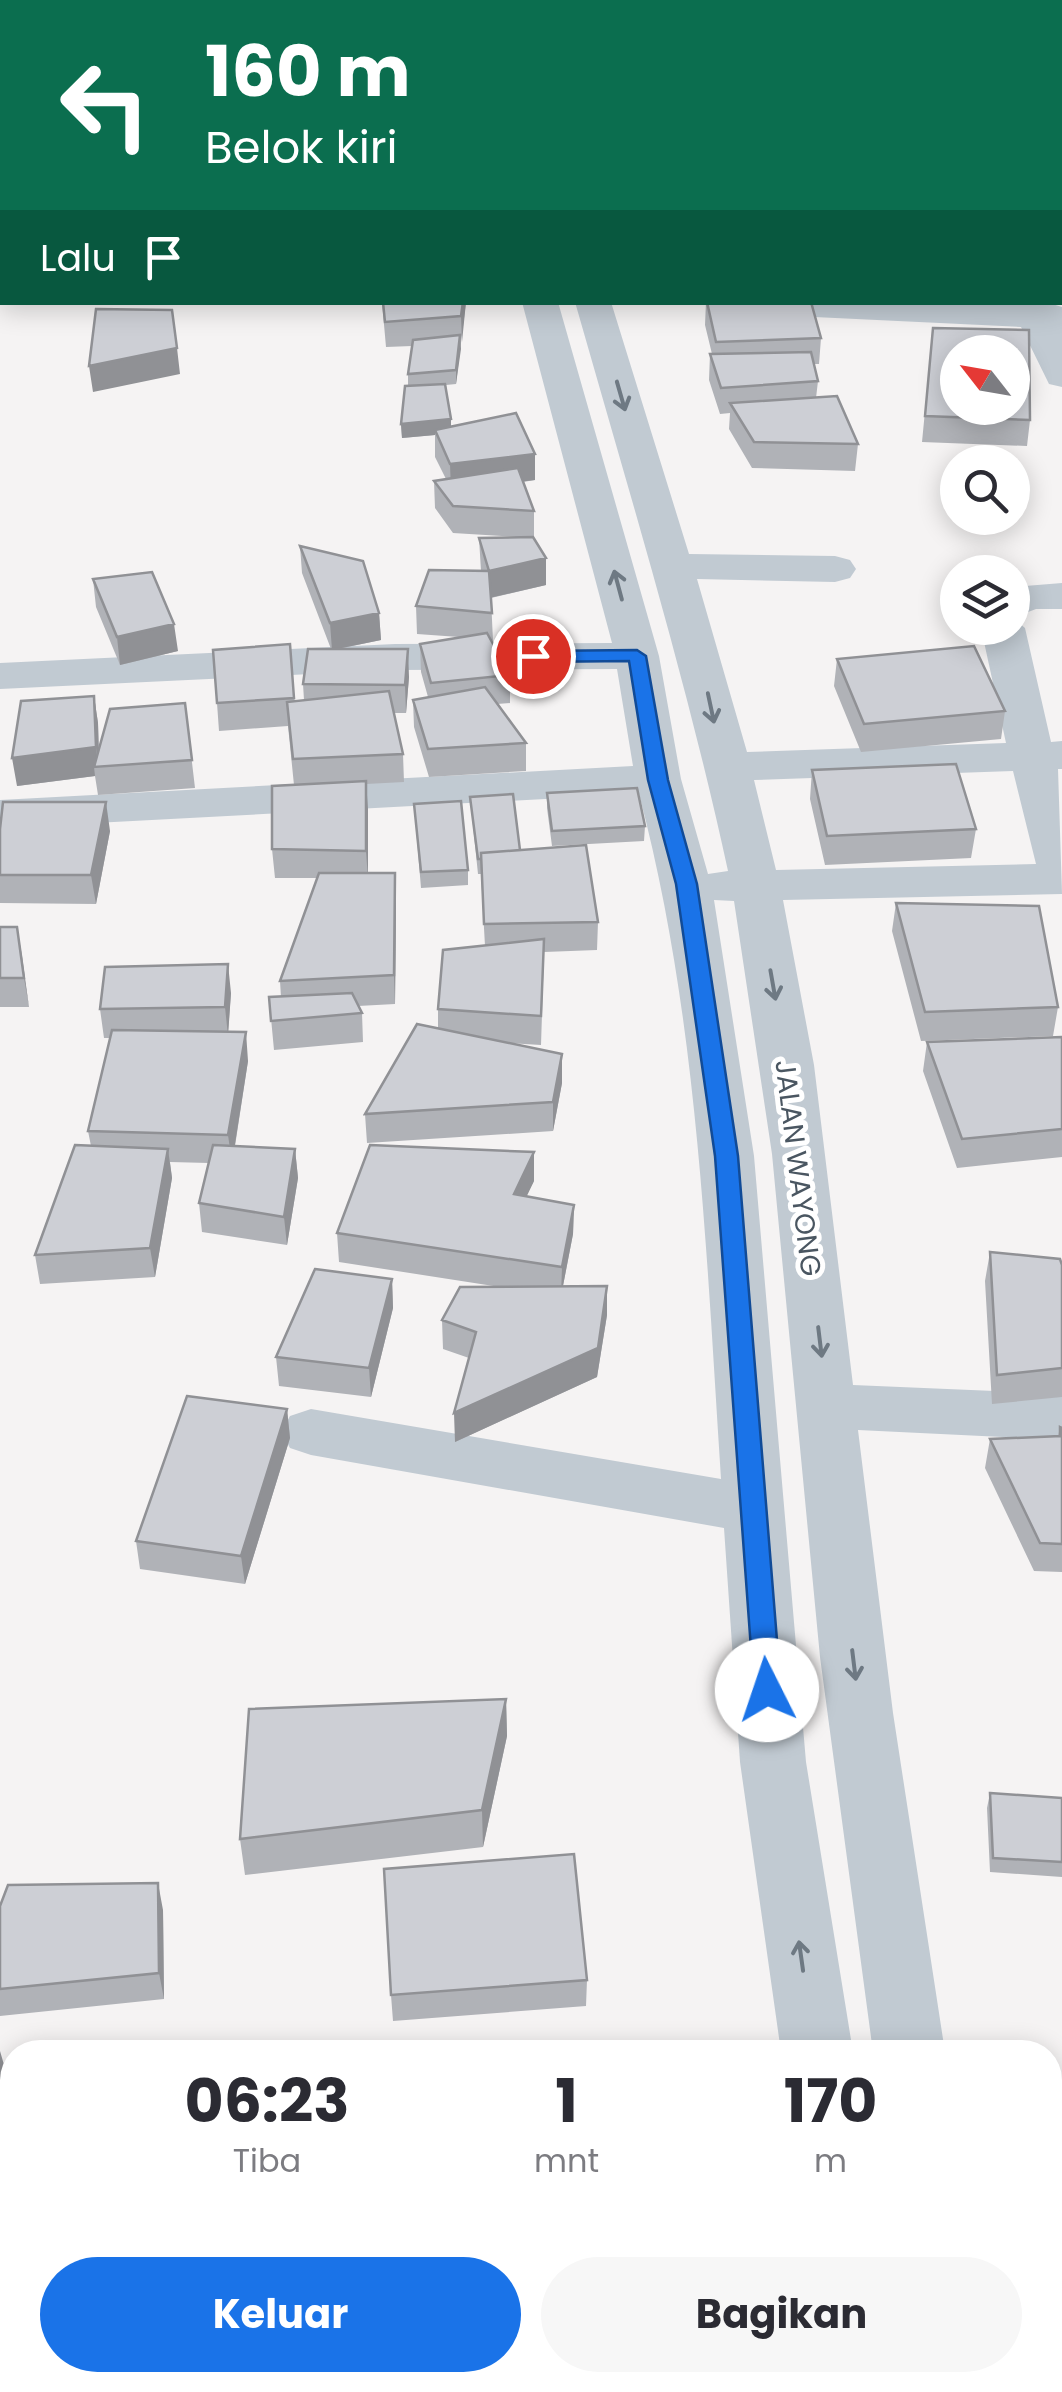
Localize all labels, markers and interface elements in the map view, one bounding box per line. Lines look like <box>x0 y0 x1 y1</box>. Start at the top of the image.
text: 160 m <box>205 22 411 121</box>
icon: left <box>40 40 170 170</box>
text: Belok kiri <box>205 116 398 179</box>
icon: arrive <box>136 230 191 285</box>
text: Lalu <box>40 231 116 284</box>
north arrow <box>940 335 1030 425</box>
map controls <box>940 335 1030 645</box>
one-way arrow <box>613 380 631 411</box>
button: search <box>940 445 1030 535</box>
button: layers <box>940 555 1030 645</box>
one-way arrow <box>607 570 626 601</box>
pin <box>491 614 576 699</box>
icon: arrive <box>506 629 561 684</box>
one-way arrow <box>703 691 721 723</box>
one-way arrow <box>764 968 783 1000</box>
street label: JALAN WAYONG <box>765 1057 831 1279</box>
one-way arrow <box>811 1325 830 1357</box>
position arrow <box>715 1638 819 1742</box>
one-way arrow <box>846 1648 864 1680</box>
one-way arrow <box>792 1941 810 1973</box>
text: 06:23 <box>185 2059 349 2143</box>
text: 1 <box>555 2059 578 2143</box>
text: 170 <box>784 2059 877 2143</box>
text: Tiba <box>233 2138 301 2183</box>
text: mnt <box>534 2138 599 2183</box>
text: m <box>814 2138 847 2183</box>
button: Keluar <box>40 2257 521 2372</box>
button: Bagikan <box>541 2257 1022 2372</box>

